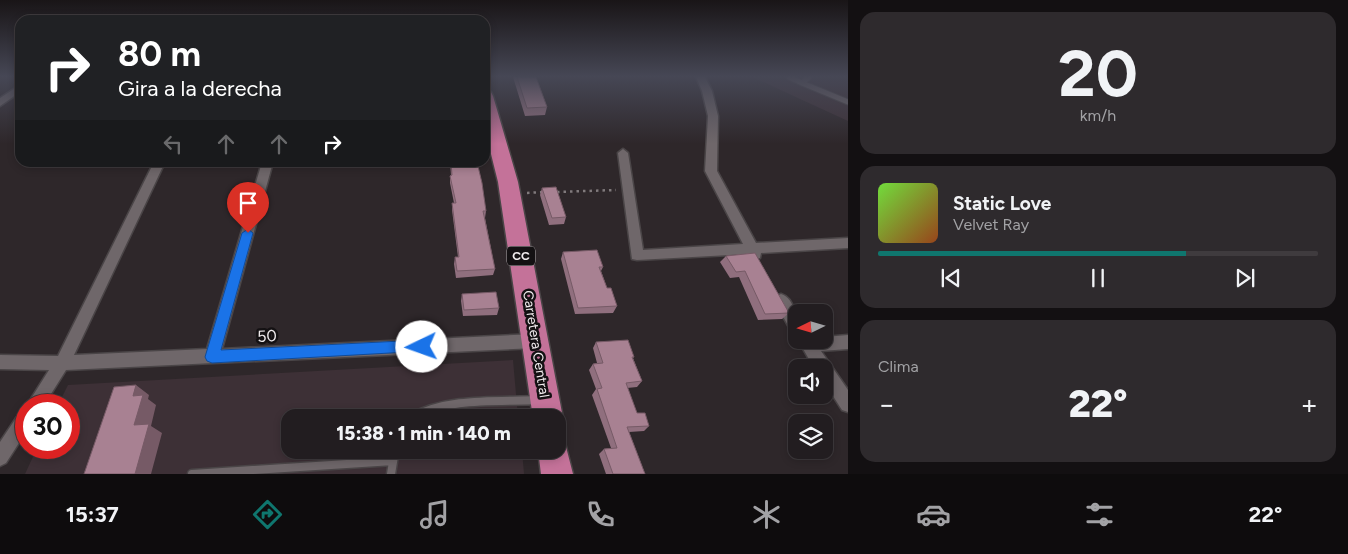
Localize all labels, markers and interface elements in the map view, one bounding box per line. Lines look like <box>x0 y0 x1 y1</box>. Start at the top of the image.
text: 80 m <box>118 33 201 75</box>
text: 20 <box>1058 34 1138 112</box>
icon: right <box>35 35 100 100</box>
text: Gira a la derecha <box>118 75 282 102</box>
text: km/h <box>1080 106 1116 125</box>
icon: left <box>159 130 187 158</box>
icon: ahead <box>212 130 240 158</box>
icon: ahead <box>265 130 293 158</box>
icon: right <box>318 130 346 158</box>
pin <box>227 182 269 233</box>
icon: arrive <box>234 189 262 217</box>
text: Static Love <box>953 192 1051 215</box>
text: Velvet Ray <box>953 215 1029 234</box>
road number: CC <box>507 247 535 266</box>
icon: previous <box>937 264 965 292</box>
icon: pause <box>1084 264 1112 292</box>
icon: next <box>1231 264 1259 292</box>
street label: Carretera Central <box>519 289 553 399</box>
north arrow <box>788 304 832 349</box>
map controls <box>788 304 833 459</box>
position arrow <box>395 320 447 372</box>
street label: 50 <box>257 326 277 346</box>
text: Clima <box>878 357 919 376</box>
button: sound <box>788 359 833 404</box>
text: 22° <box>1068 381 1128 427</box>
text: − <box>878 387 895 421</box>
text: + <box>1301 387 1318 421</box>
speed limit sign: 30 <box>15 394 80 459</box>
button: layers <box>788 414 833 459</box>
text: 15:38 · 1 min · 140 m <box>336 422 511 445</box>
icon: directions <box>250 497 285 532</box>
icon: music <box>417 497 452 532</box>
icon: phone <box>583 497 618 532</box>
icon: climate <box>749 497 784 532</box>
icon: car <box>916 497 951 532</box>
icon: filters <box>1082 497 1117 532</box>
text: 15:37 <box>66 501 119 528</box>
text: 22° <box>1248 501 1282 528</box>

